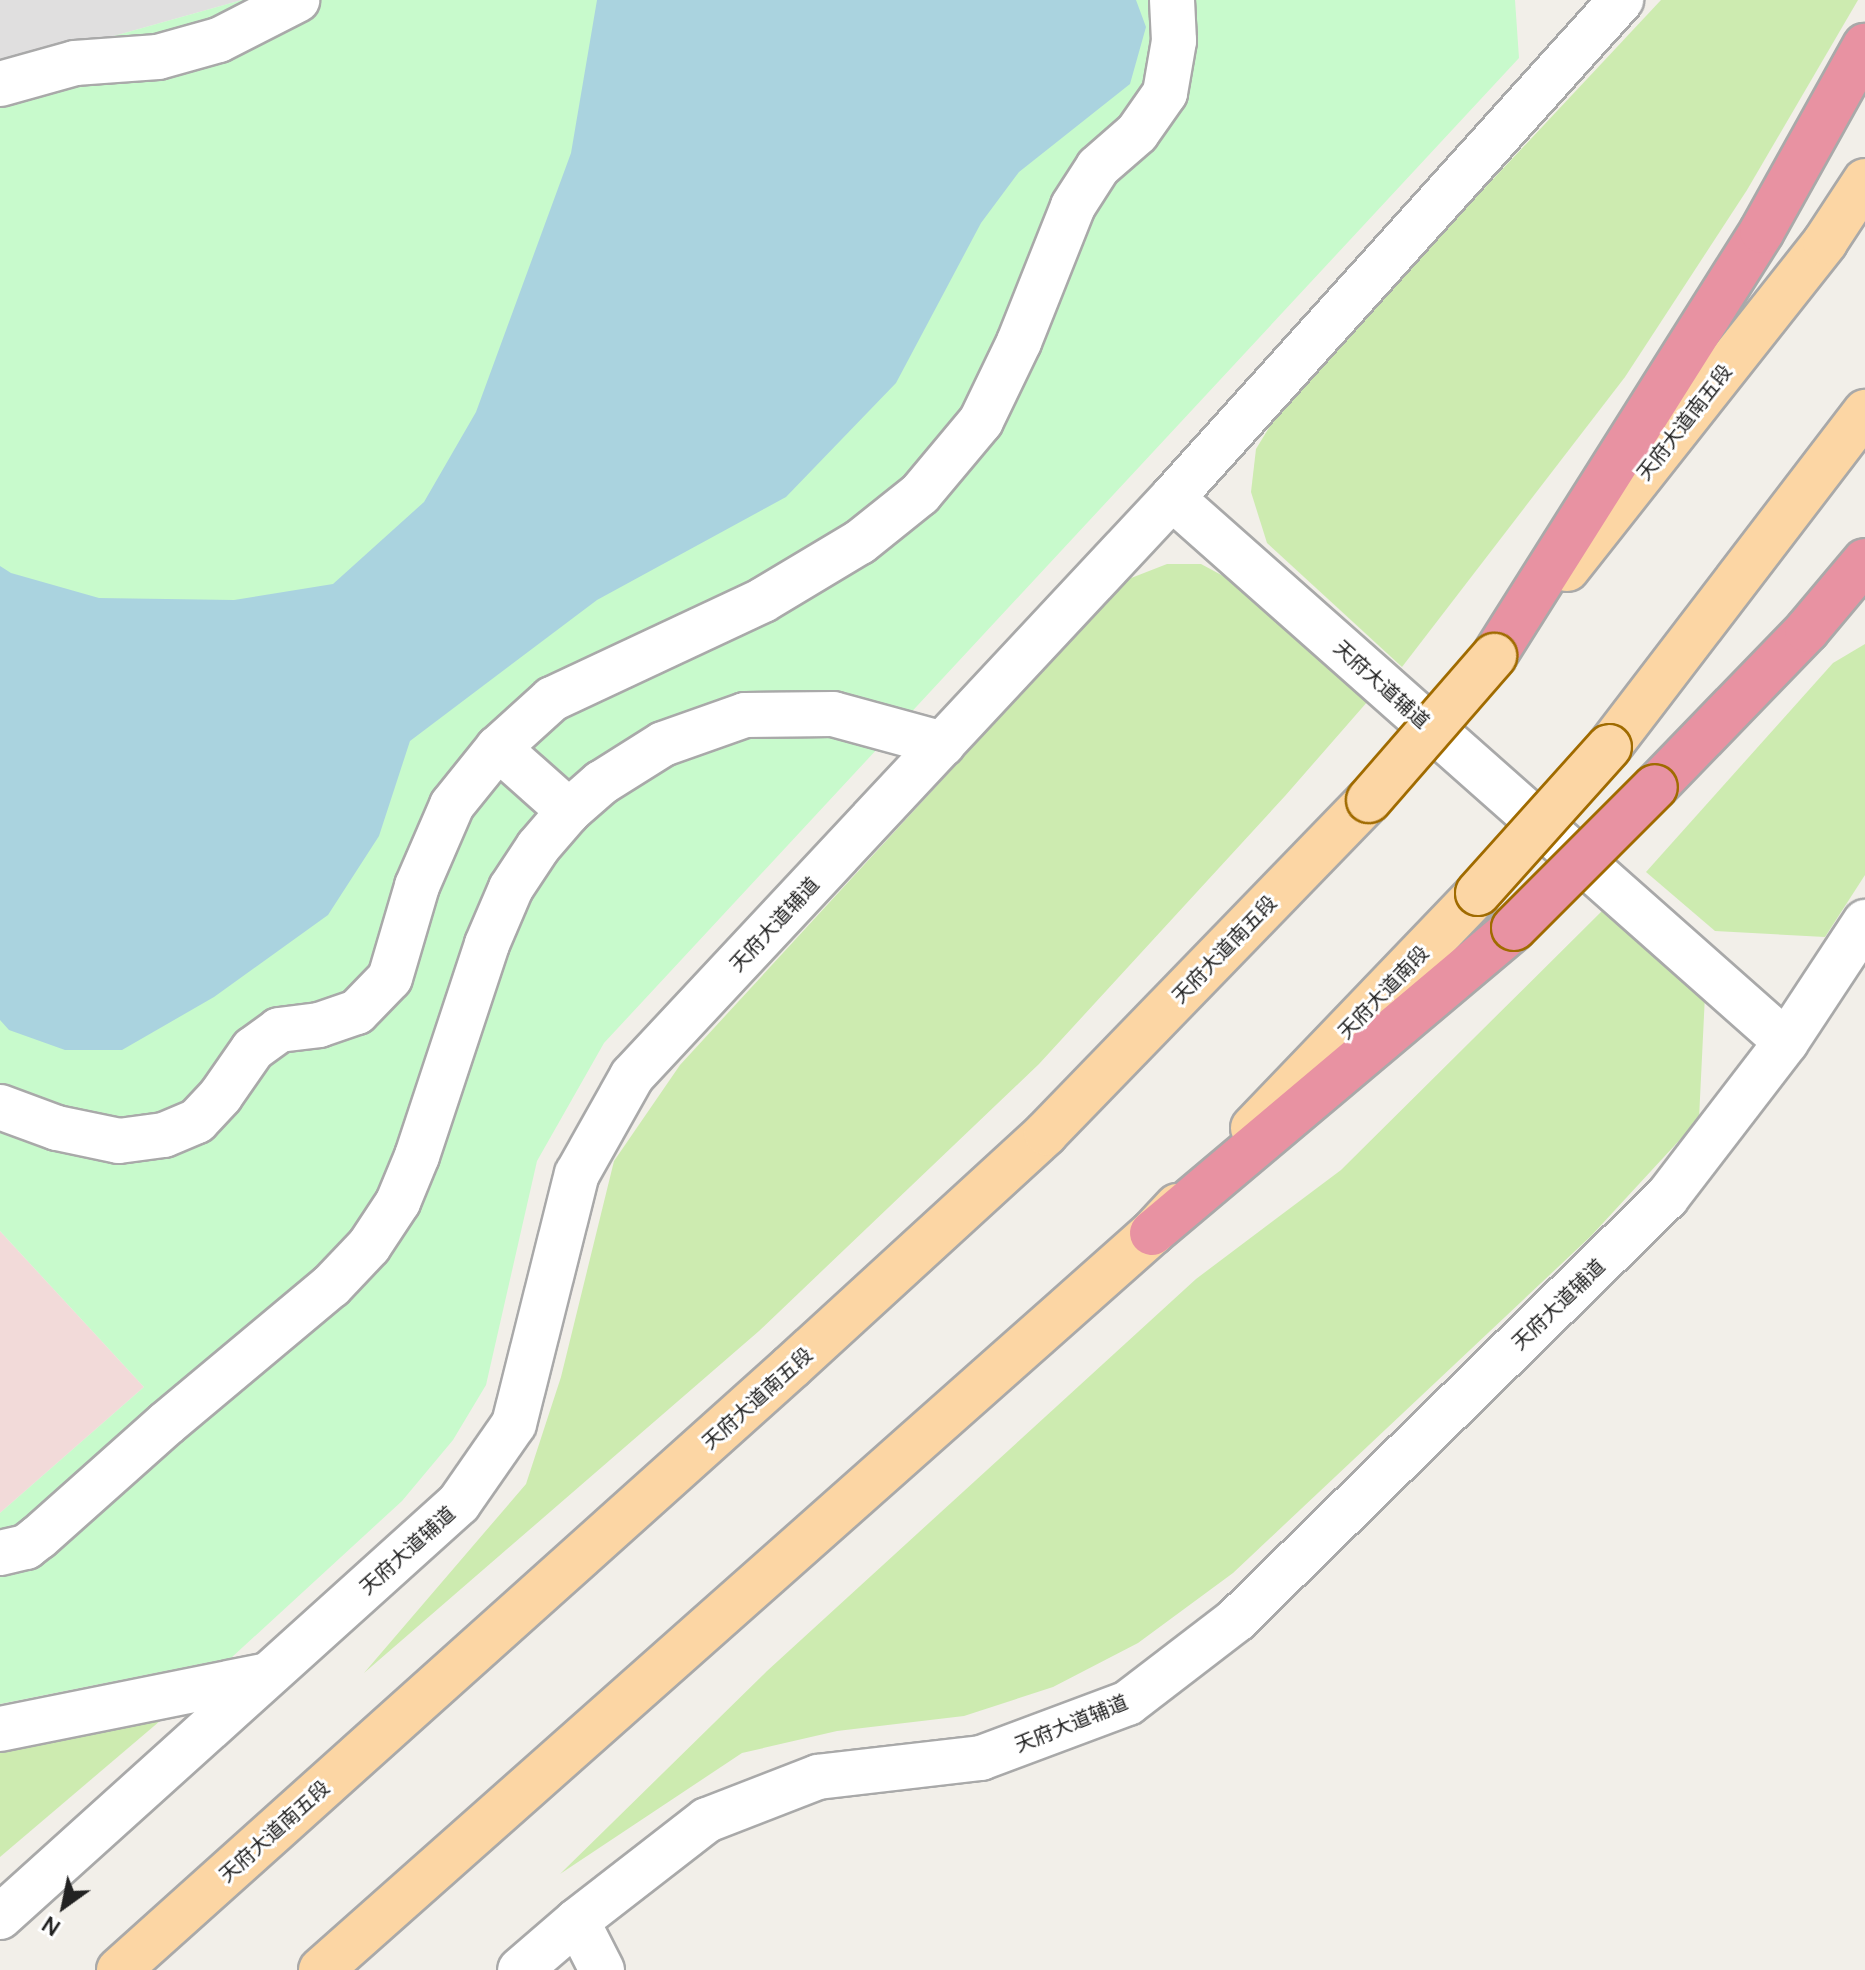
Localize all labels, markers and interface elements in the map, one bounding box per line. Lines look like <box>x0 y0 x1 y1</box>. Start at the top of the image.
street label: 天府大道南五段 <box>1631 359 1737 485</box>
street label: 天府大道辅道 <box>1329 635 1435 733</box>
street label: 天府大道辅道 <box>724 872 824 976</box>
street label: 天府大道南五段 <box>1167 890 1281 1008</box>
street label: 天府大道南段 <box>1333 941 1433 1043</box>
street label: 天府大道辅道 <box>1507 1254 1609 1354</box>
street label: 天府大道南五段 <box>697 1342 817 1454</box>
street label: 天府大道辅道 <box>354 1501 460 1599</box>
street label: 天府大道辅道 <box>1011 1689 1131 1757</box>
street label: 天府大道南五段 <box>214 1775 334 1887</box>
north arrow <box>24 1866 104 1946</box>
text: N <box>36 1909 66 1943</box>

